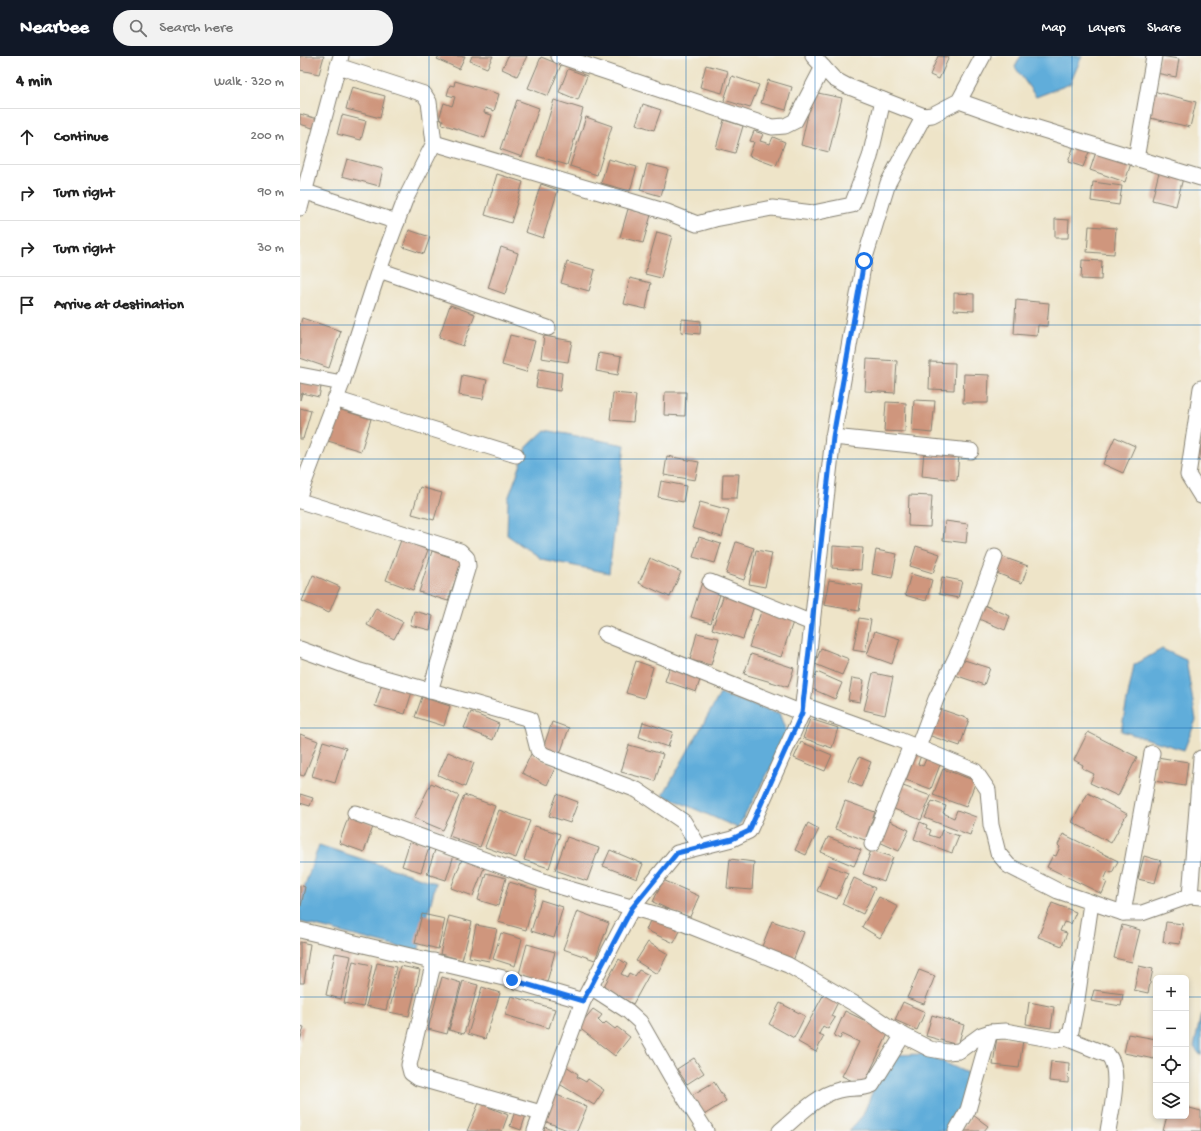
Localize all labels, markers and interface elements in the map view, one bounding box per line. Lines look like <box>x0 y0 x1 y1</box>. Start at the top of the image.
search box <box>113 10 393 46</box>
text: Nearbee <box>20 17 89 40</box>
icon: search <box>127 17 149 39</box>
text: Search here <box>159 19 233 37</box>
text: Map <box>1042 20 1066 37</box>
text: Layers <box>1088 20 1125 37</box>
text: Share <box>1147 20 1181 37</box>
text: 4 min <box>16 72 52 92</box>
text: Walk · 320 m <box>214 75 284 90</box>
icon: ahead <box>16 126 38 148</box>
text: Continue <box>54 128 108 146</box>
text: 200 m <box>251 129 284 144</box>
icon: right <box>16 182 38 204</box>
text: Turn right <box>54 184 114 202</box>
text: 90 m <box>258 185 284 200</box>
icon: right <box>16 238 38 260</box>
text: Turn right <box>54 240 114 258</box>
text: 30 m <box>258 241 284 256</box>
route start <box>855 252 873 270</box>
icon: arrive <box>16 294 38 316</box>
text: Arrive at destination <box>54 296 184 314</box>
route end <box>503 971 521 989</box>
map controls <box>1153 975 1189 1119</box>
button: + <box>1153 975 1189 1011</box>
button: − <box>1153 1011 1189 1047</box>
button: locate <box>1153 1047 1189 1083</box>
button: layers <box>1153 1083 1189 1119</box>

